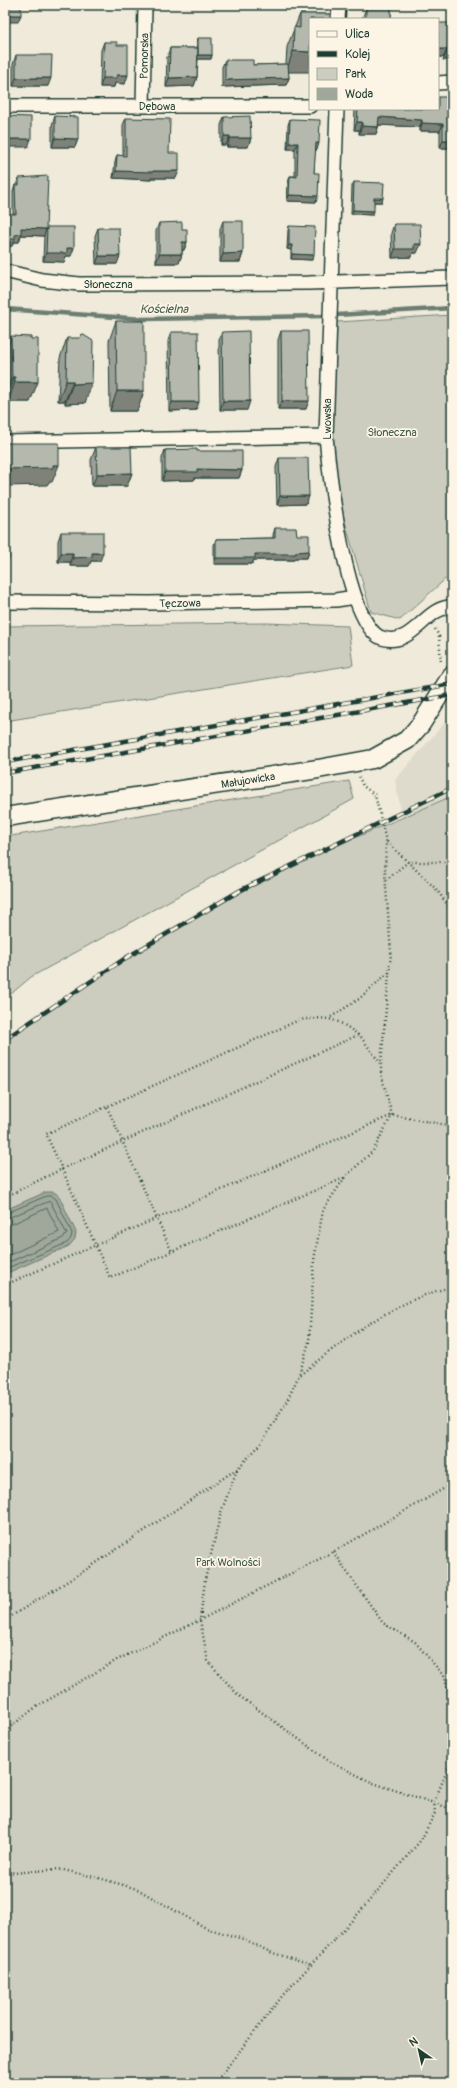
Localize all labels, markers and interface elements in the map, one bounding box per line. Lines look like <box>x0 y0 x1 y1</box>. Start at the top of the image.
legend <box>309 18 439 110</box>
text: Ulica <box>345 27 370 42</box>
street label: Pomorska <box>138 33 151 79</box>
text: Kolej <box>345 47 370 62</box>
text: Park <box>345 67 366 82</box>
text: Woda <box>345 87 374 102</box>
street label: Dębowa <box>139 100 175 113</box>
street label: Słoneczna <box>83 278 133 291</box>
water label: Kościelna <box>140 302 190 317</box>
street label: Lwowska <box>321 398 334 440</box>
park label: Słoneczna <box>367 426 417 439</box>
street label: Tęczowa <box>159 597 201 610</box>
street label: Małujowicka <box>220 770 276 791</box>
park label: Park Wolności <box>196 1556 260 1569</box>
north arrow <box>399 2030 439 2070</box>
text: N <box>407 2034 421 2050</box>

